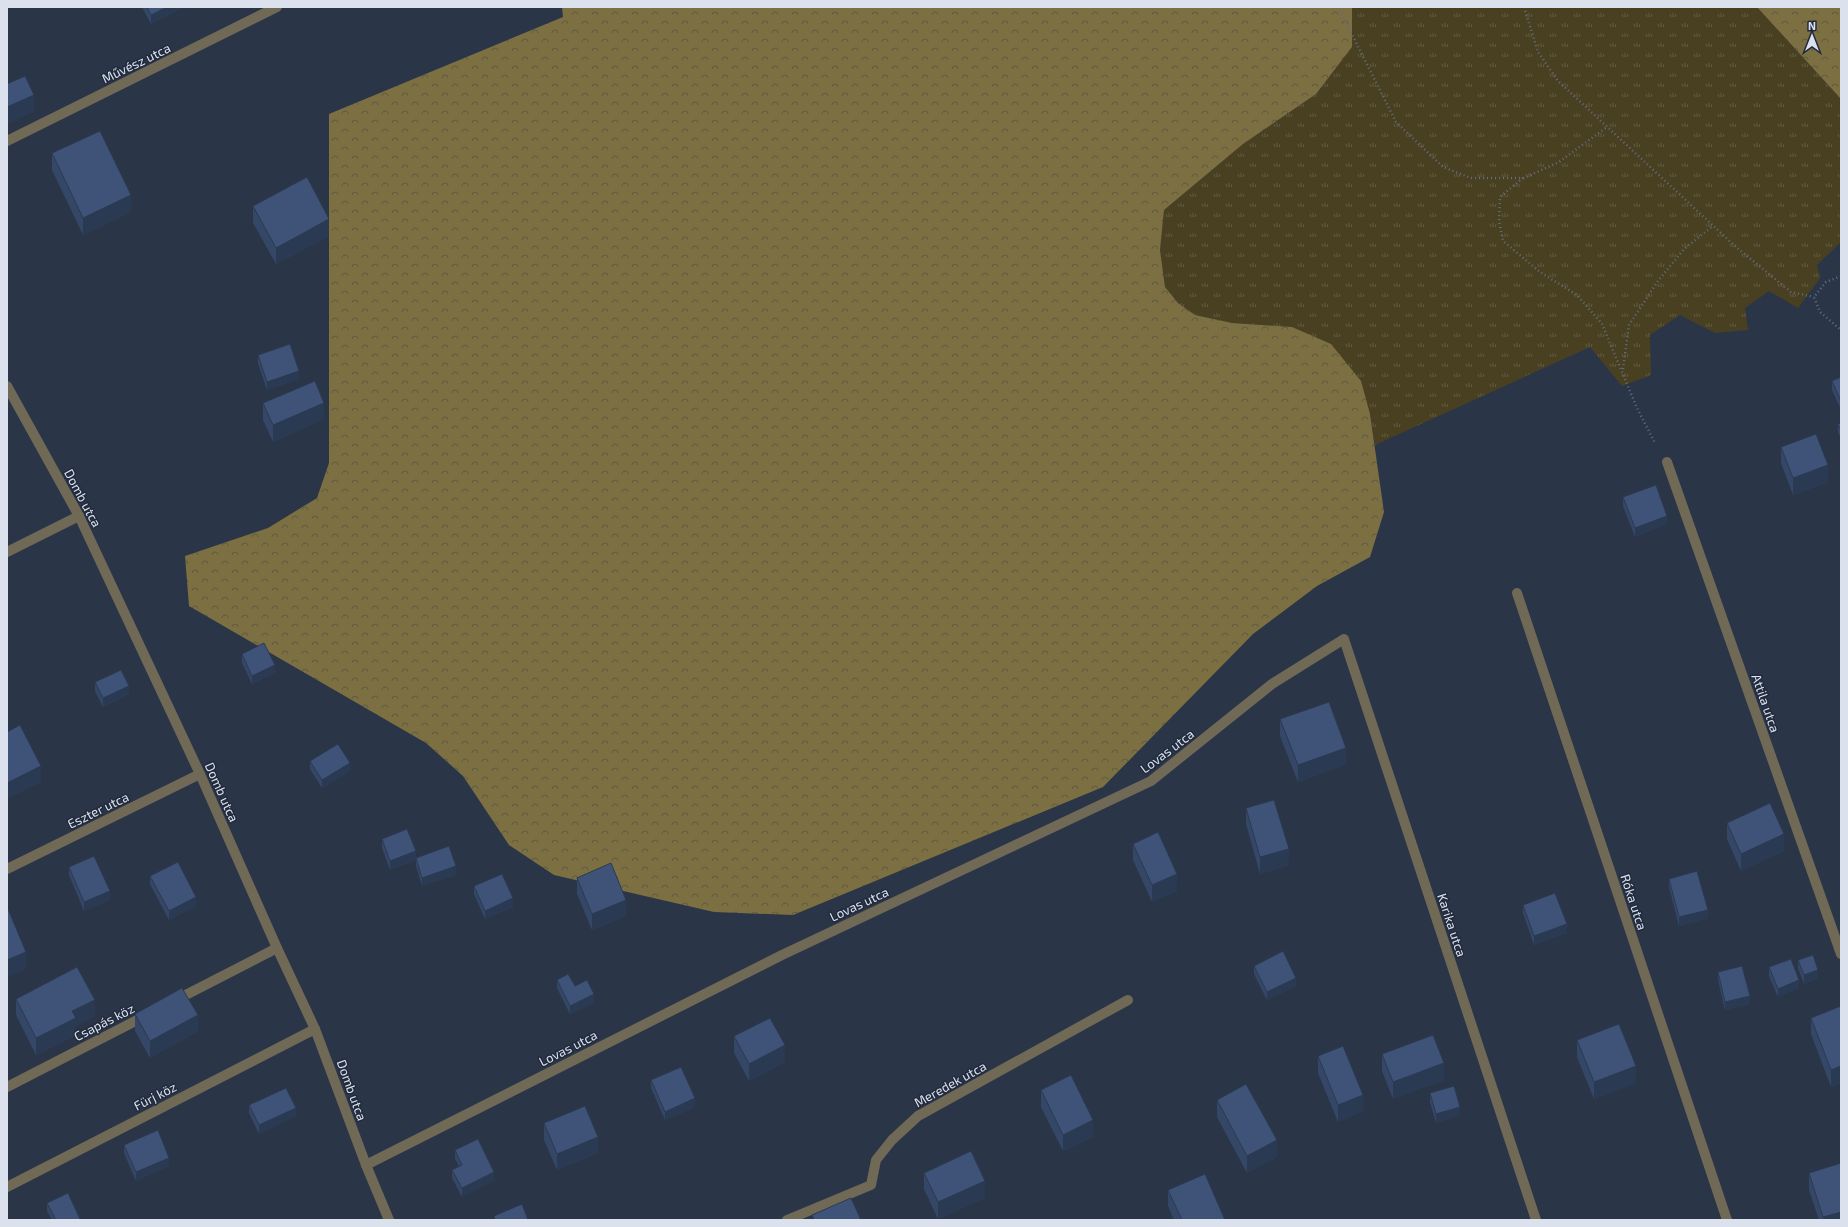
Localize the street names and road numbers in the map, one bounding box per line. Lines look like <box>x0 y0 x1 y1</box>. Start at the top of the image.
street label: Művész utca <box>99 39 173 87</box>
street label: Domb utca <box>61 466 105 530</box>
street label: Attila utca <box>1749 672 1783 734</box>
street label: Lovas utca <box>1137 726 1197 776</box>
street label: Domb utca <box>202 760 242 824</box>
street label: Eszter utca <box>65 788 131 832</box>
street label: Róka utca <box>1617 872 1651 932</box>
street label: Lovas utca <box>827 883 891 925</box>
street label: Karika utca <box>1434 891 1470 959</box>
street label: Csapás köz <box>71 1000 137 1044</box>
street label: Lovas utca <box>536 1027 600 1069</box>
street label: Domb utca <box>334 1057 370 1123</box>
street label: Meredek utca <box>911 1058 989 1110</box>
street label: Fürj köz <box>131 1078 179 1114</box>

